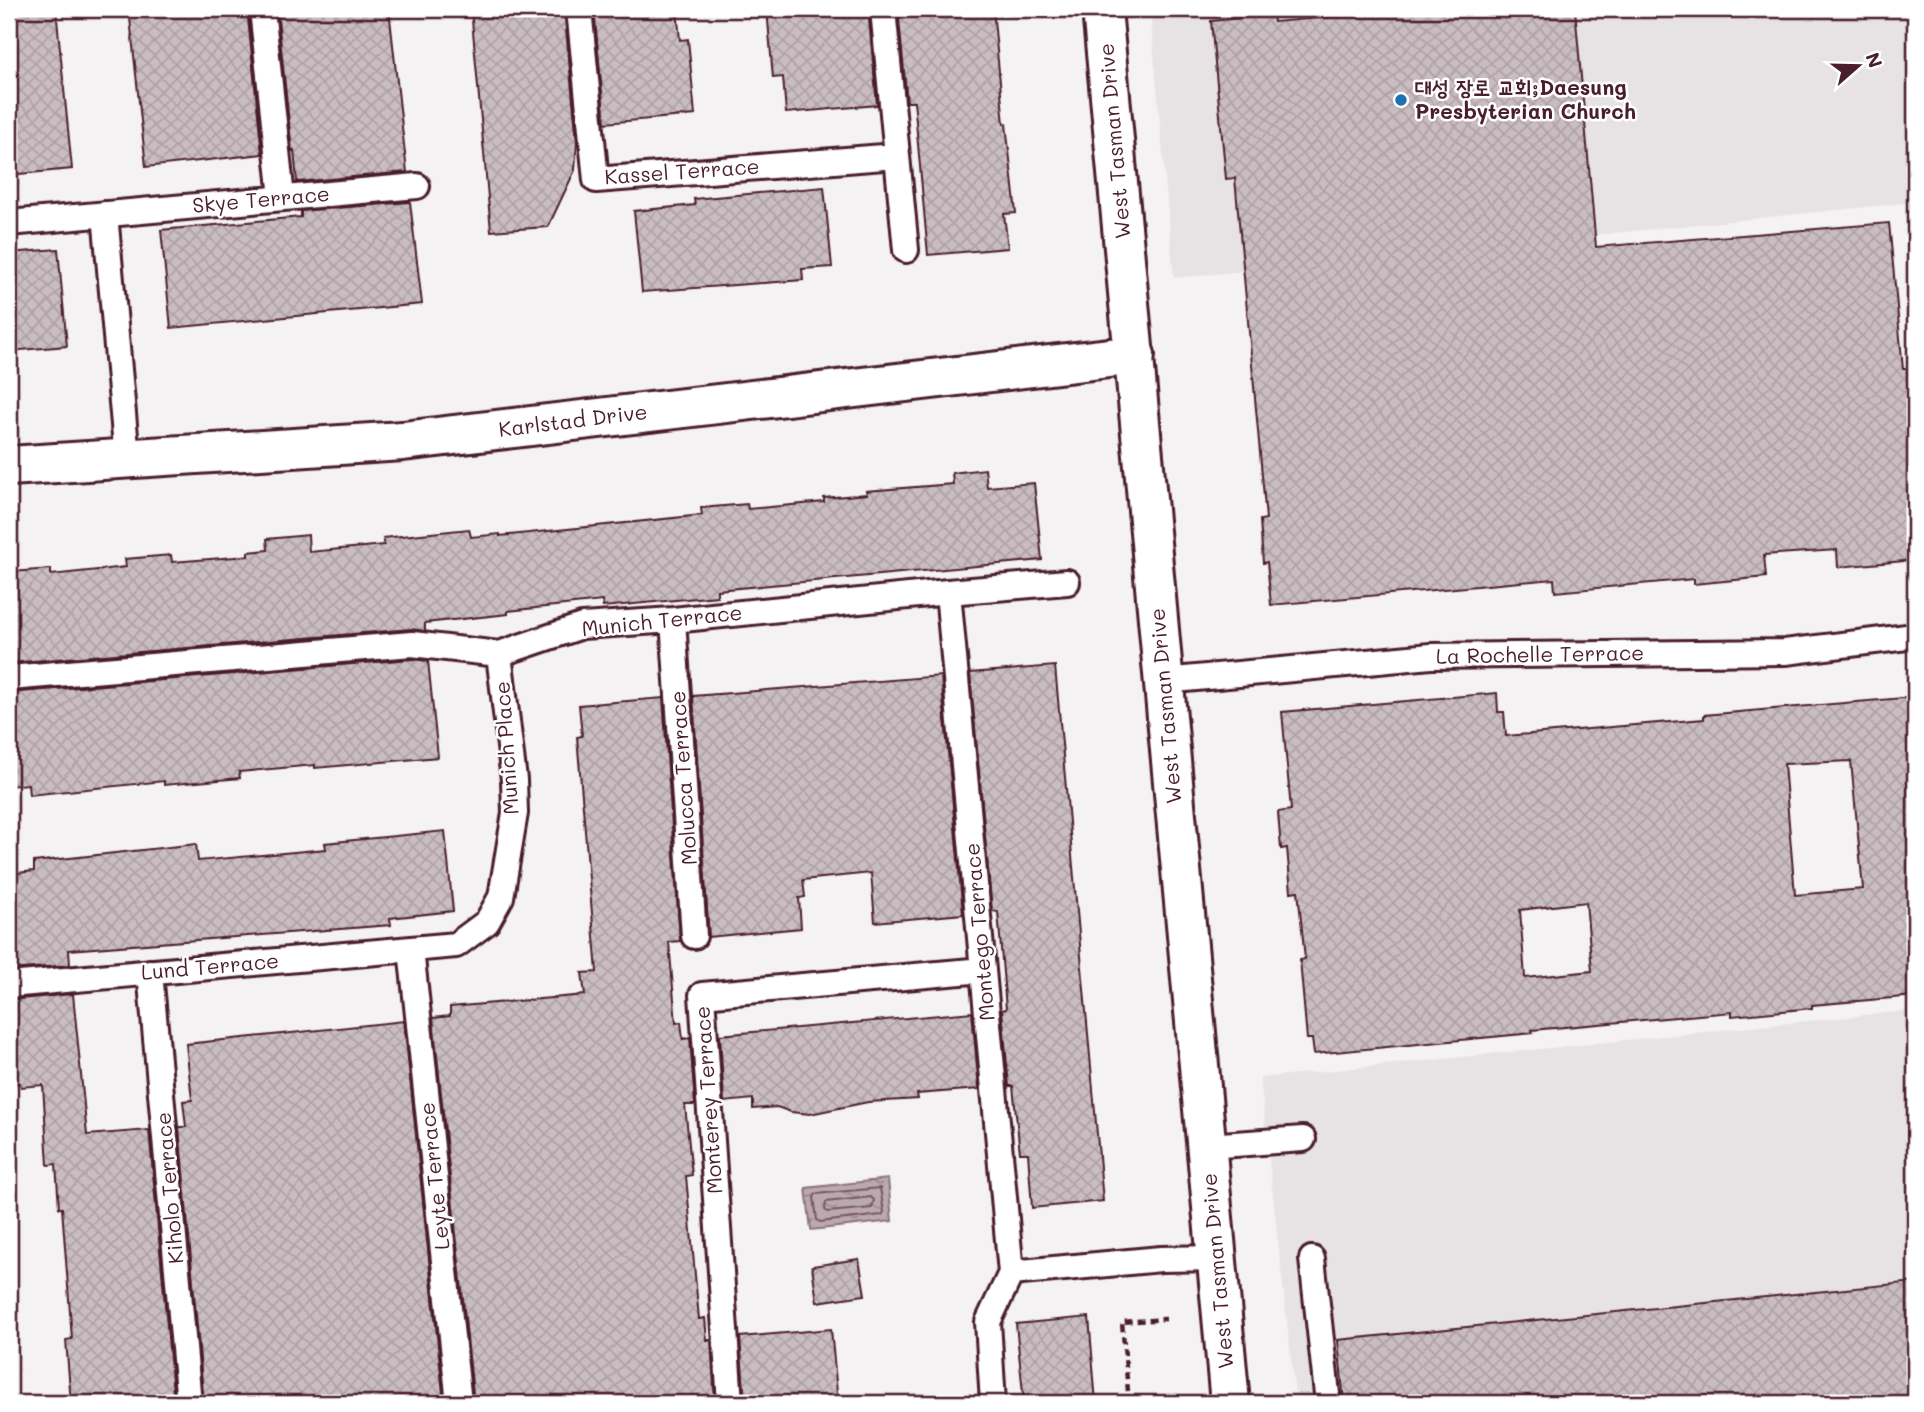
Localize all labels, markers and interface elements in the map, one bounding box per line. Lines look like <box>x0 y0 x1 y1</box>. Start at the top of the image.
north arrow <box>1822 32 1892 102</box>
street label: West Tasman Drive <box>1092 42 1136 240</box>
text: N <box>1860 49 1889 71</box>
place label: 대성 장로 교회;Daesung Presbyterian Church <box>1415 73 1636 125</box>
marker: 대성 장로 교회;Daesung Presbyterian Church <box>1393 92 1409 108</box>
street label: Kassel Terrace <box>603 152 760 189</box>
street label: Skye Terrace <box>191 179 331 218</box>
street label: Karlstad Drive <box>497 397 649 442</box>
street label: Munich Terrace <box>580 598 744 641</box>
street label: West Tasman Drive <box>1143 607 1187 805</box>
street label: La Rochelle Terrace <box>1436 638 1644 669</box>
street label: Munich Place <box>487 680 524 816</box>
street label: Molucca Terrace <box>663 690 702 866</box>
street label: Montego Terrace <box>957 842 1000 1022</box>
street label: Lund Terrace <box>140 946 280 985</box>
street label: Monterey Terrace <box>687 1005 728 1195</box>
street label: Leyte Terrace <box>412 1101 455 1251</box>
street label: Kiholo Terrace <box>148 1111 189 1265</box>
street label: West Tasman Drive <box>1195 1172 1239 1370</box>

